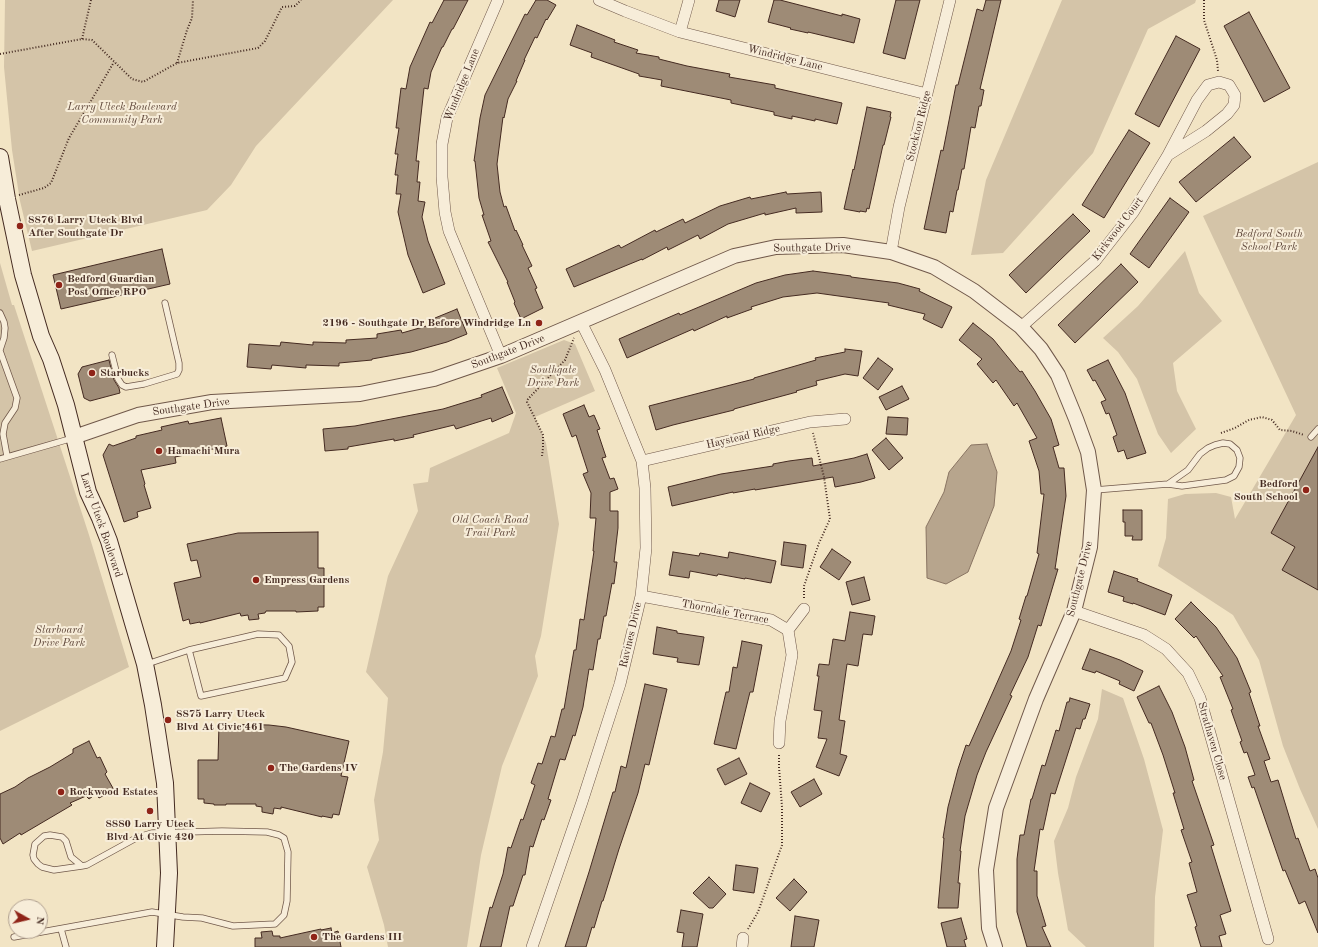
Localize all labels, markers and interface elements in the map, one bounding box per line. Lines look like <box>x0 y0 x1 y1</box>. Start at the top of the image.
street label: Windridge Lane <box>746 42 824 74</box>
street label: Windridge Lane <box>441 47 483 123</box>
street label: Stockton Ridge <box>904 89 934 163</box>
park label: Larry Uteck Boulevard Community Park <box>67 100 177 126</box>
street label: Kirkwood Court <box>1090 195 1146 263</box>
place label: 8876 Larry Uteck Blvd After Southgate Dr <box>28 213 143 239</box>
marker: 8876 Larry Uteck Blvd After Southgate Dr <box>15 221 25 231</box>
park label: Bedford South School Park <box>1235 227 1303 253</box>
street label: Southgate Drive <box>773 241 851 255</box>
place label: Bedford Guardian Post Office RPO <box>67 272 154 298</box>
marker: Bedford Guardian Post Office RPO <box>54 280 64 290</box>
place label: 2196 - Southgate Dr Before Windridge Ln <box>323 316 531 330</box>
marker: 2196 - Southgate Dr Before Windridge Ln <box>534 318 544 328</box>
street label: Southgate Drive <box>469 332 547 372</box>
park label: Southgate Drive Park <box>527 363 579 389</box>
place label: Starbucks <box>100 366 149 380</box>
marker: Starbucks <box>87 368 97 378</box>
street label: Southgate Drive <box>152 395 230 419</box>
street label: Haystead Ridge <box>705 422 781 452</box>
place label: Hamachi Mura <box>167 444 240 458</box>
marker: Hamachi Mura <box>154 446 164 456</box>
street label: Larry Uteck Boulevard <box>77 471 125 579</box>
place label: Bedford South School <box>1234 477 1298 503</box>
marker: Bedford South School <box>1301 485 1311 495</box>
park label: Old Coach Road Trail Park <box>452 513 528 539</box>
street label: Southgate Drive <box>1064 540 1096 618</box>
place label: Empress Gardens <box>264 573 349 587</box>
marker: Empress Gardens <box>251 575 261 585</box>
street label: Thorndale Terrace <box>680 597 770 627</box>
street label: Ravines Drive <box>617 601 645 669</box>
park label: Starboard Drive Park <box>33 623 85 649</box>
street label: Strathaven Close <box>1195 700 1229 782</box>
place label: 8875 Larry Uteck Blvd At Civic 461 <box>176 707 265 733</box>
marker: 8875 Larry Uteck Blvd At Civic 461 <box>163 715 173 725</box>
place label: The Gardens IV <box>279 761 358 775</box>
marker: The Gardens IV <box>266 763 276 773</box>
place label: Rockwood Estates <box>69 785 158 799</box>
marker: Rockwood Estates <box>56 787 66 797</box>
marker: 8880 Larry Uteck Blvd At Civic 420 <box>145 806 155 816</box>
place label: 8880 Larry Uteck Blvd At Civic 420 <box>105 817 195 843</box>
north arrow <box>8 899 48 939</box>
text: N <box>33 916 45 926</box>
place label: The Gardens III <box>322 930 402 944</box>
marker: The Gardens III <box>309 932 319 942</box>

